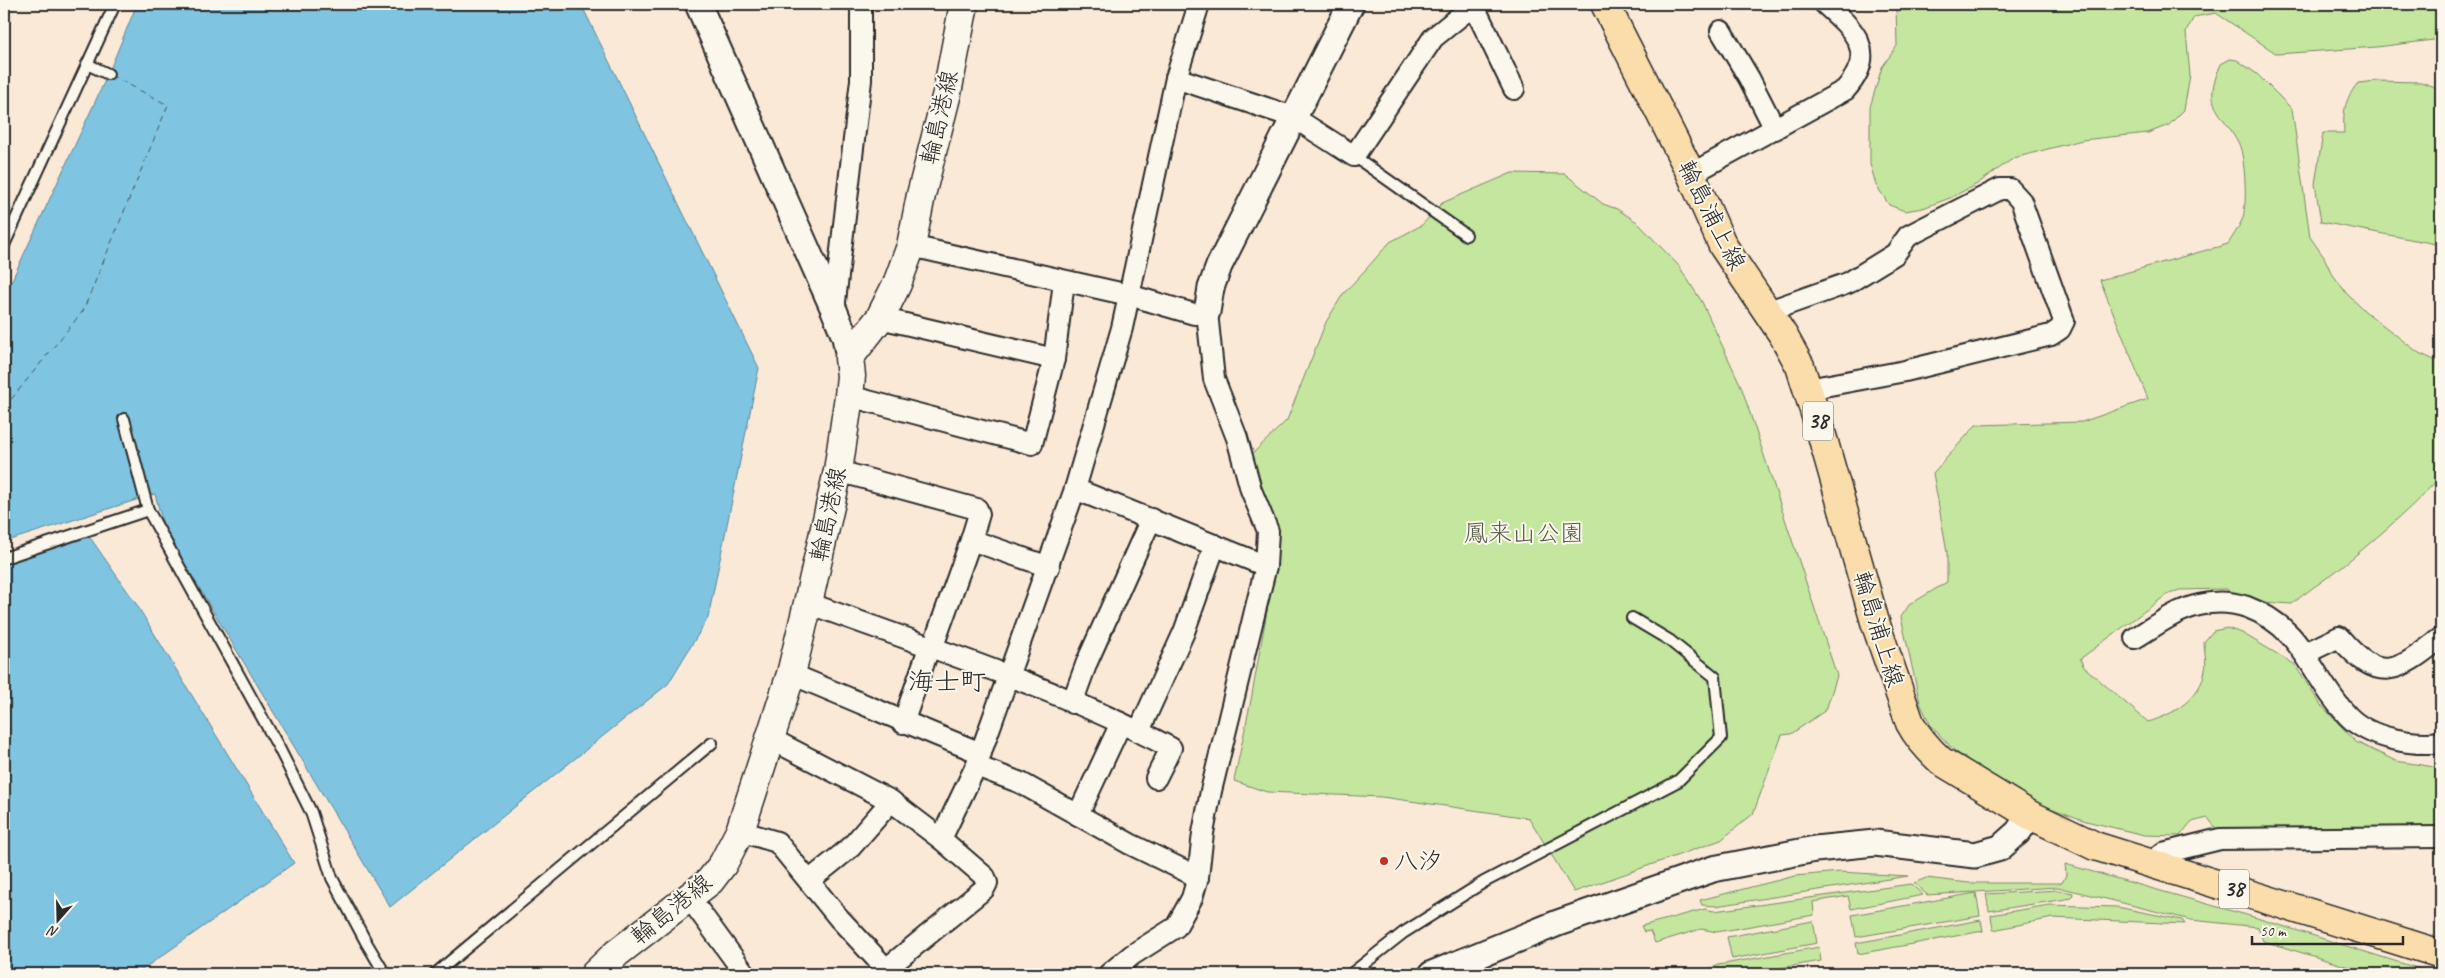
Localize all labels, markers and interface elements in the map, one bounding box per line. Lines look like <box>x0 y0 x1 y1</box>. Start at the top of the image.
street label: 輪島港線 <box>914 67 964 167</box>
street label: 輪島浦上線 <box>1671 155 1753 275</box>
road number: 38 <box>1803 402 1833 441</box>
street label: 輪島港線 <box>803 464 853 564</box>
park label: 鳳来山公園 <box>1464 518 1584 548</box>
street label: 輪島浦上線 <box>1847 567 1911 691</box>
district label: 海士町 <box>908 665 986 698</box>
place label: 八汐 <box>1394 846 1442 876</box>
marker: 八汐 <box>1378 855 1390 867</box>
street label: 輪島港線 <box>624 867 718 951</box>
road number: 38 <box>2219 870 2249 909</box>
north arrow <box>32 896 82 946</box>
scale bar <box>2252 913 2404 945</box>
text: N <box>45 921 61 941</box>
text: 50 m <box>2260 922 2287 941</box>

